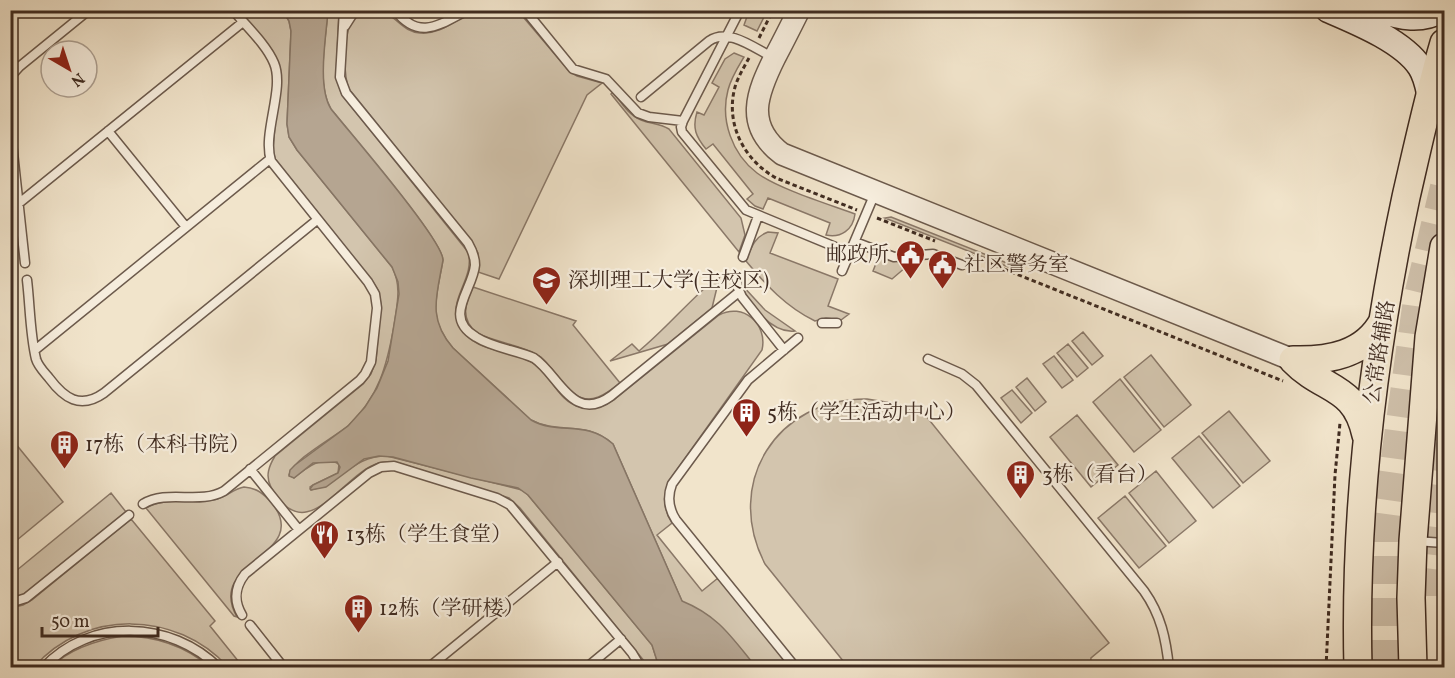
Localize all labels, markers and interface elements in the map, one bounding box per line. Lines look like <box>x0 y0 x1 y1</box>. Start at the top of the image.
north arrow <box>39 39 99 99</box>
text: N <box>65 67 89 92</box>
public building icon: 邮政所 <box>894 238 926 280</box>
place label: 邮政所 <box>826 241 889 270</box>
public building icon: 社区警务室 <box>927 248 959 290</box>
place label: 社区警务室 <box>964 251 1069 280</box>
school or university icon: 深圳理工大学(主校区) <box>531 264 563 306</box>
place label: 深圳理工大学(主校区) <box>568 267 769 296</box>
street label: 公常路辅路 <box>1358 298 1403 406</box>
building icon: 5栋（学生活动中心） <box>730 396 762 438</box>
place label: 5栋（学生活动中心） <box>767 399 966 428</box>
building icon: 17栋（本科书院） <box>48 428 80 470</box>
place label: 17栋（本科书院） <box>85 431 250 460</box>
building icon: 3栋（看台） <box>1005 458 1037 500</box>
place label: 3栋（看台） <box>1042 461 1158 490</box>
restaurant icon: 13栋（学生食堂） <box>309 518 341 560</box>
place label: 13栋（学生食堂） <box>346 521 512 550</box>
building icon: 12栋（学研楼） <box>342 592 374 634</box>
place label: 12栋（学研楼） <box>379 595 524 624</box>
scale bar <box>42 600 158 638</box>
text: 50 m <box>51 610 90 635</box>

